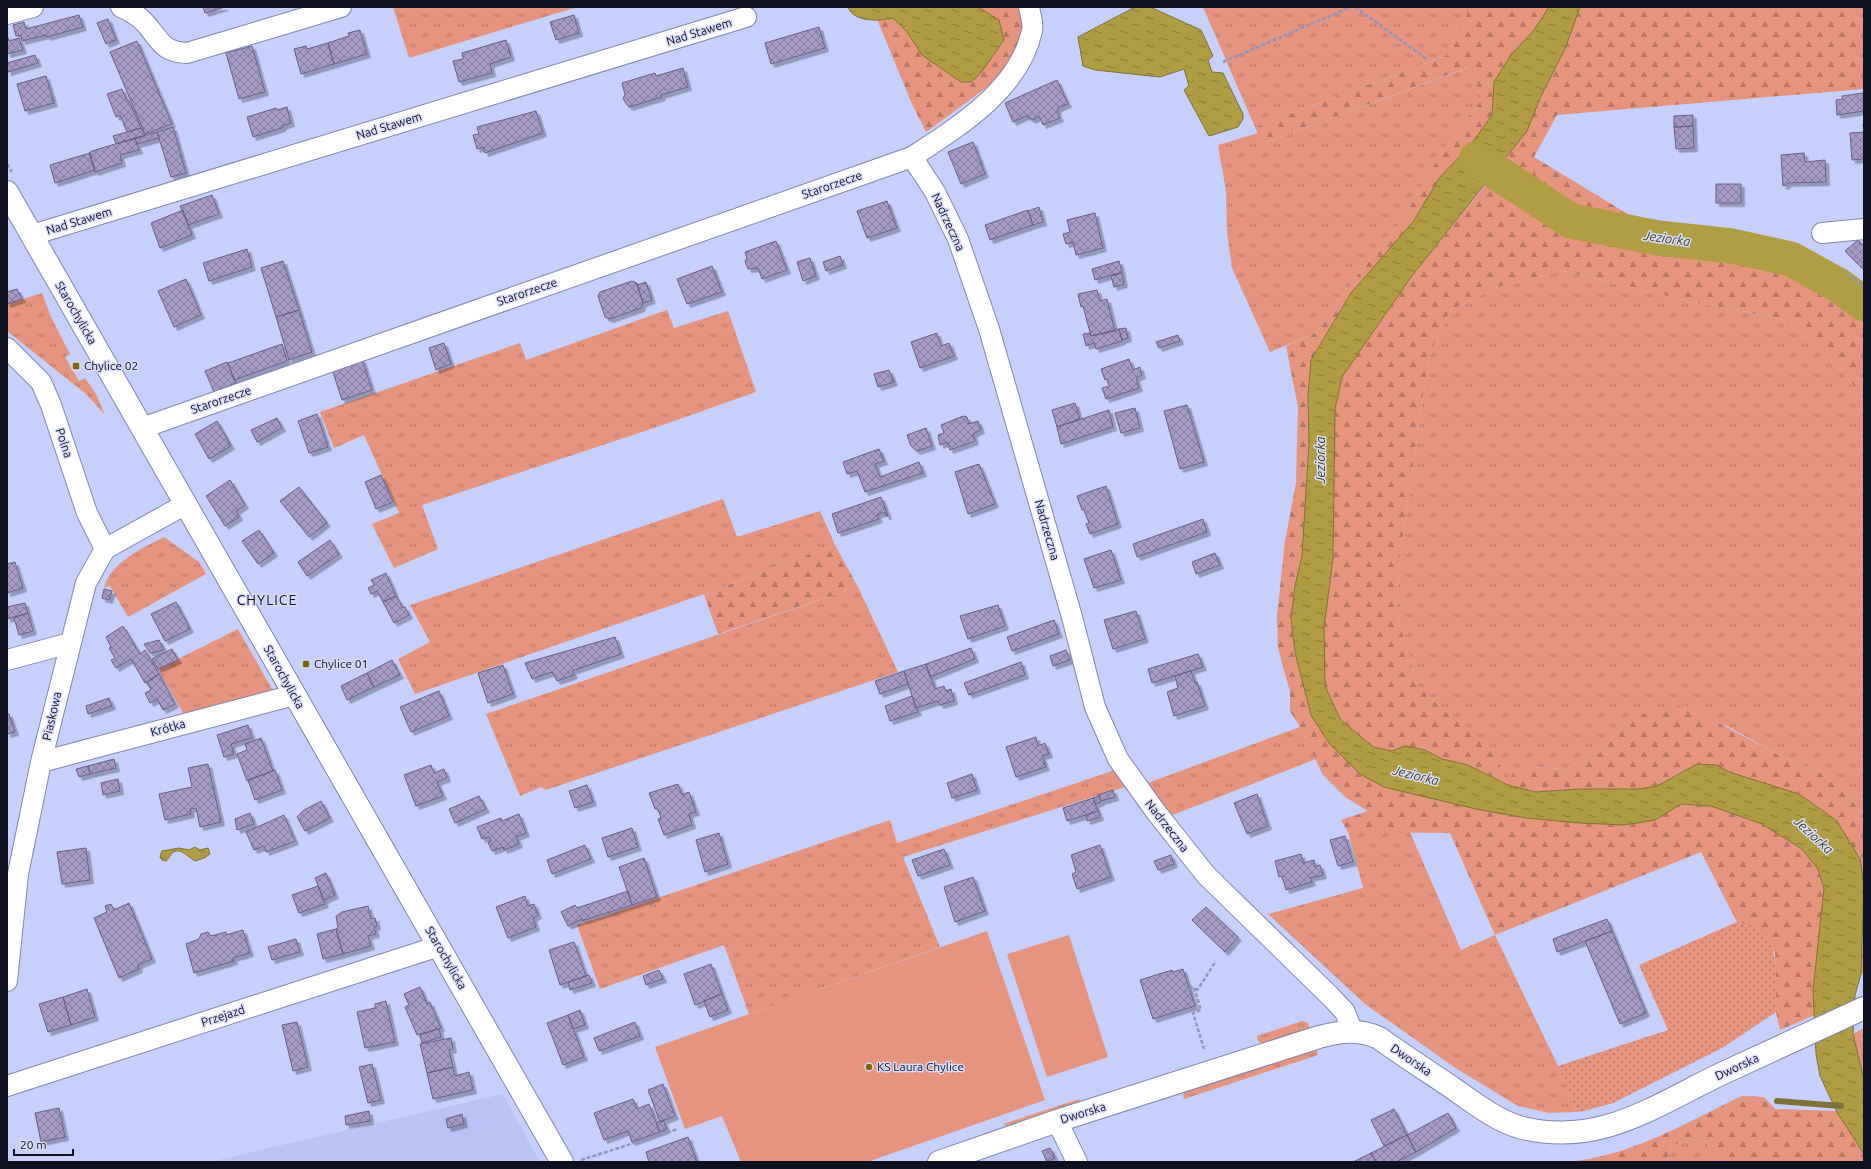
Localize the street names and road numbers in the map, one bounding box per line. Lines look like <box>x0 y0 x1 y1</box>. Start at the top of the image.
street label: Nad Stawem <box>664 15 733 48</box>
street label: Nad Stawem <box>354 109 423 142</box>
street label: Starorzecze <box>800 168 864 201</box>
street label: Nadrzeczna <box>929 191 968 253</box>
street label: Nad Stawem <box>44 204 113 237</box>
street label: Starorzecze <box>495 275 559 308</box>
street label: Starochylicka <box>53 279 100 347</box>
street label: Starorzecze <box>189 383 253 416</box>
street label: Polna <box>54 426 75 459</box>
street label: Nadrzeczna <box>1033 498 1062 562</box>
street label: Starochylicka <box>262 643 307 711</box>
street label: Piaskowa <box>40 690 63 742</box>
street label: Krótka <box>149 717 187 738</box>
street label: Nadrzeczna <box>1143 797 1192 854</box>
street label: Starochylicka <box>423 924 470 992</box>
street label: Przejazd <box>199 1002 246 1029</box>
street label: Dworska <box>1388 1041 1434 1078</box>
street label: Dworska <box>1713 1051 1761 1082</box>
street label: Dworska <box>1059 1099 1107 1126</box>

